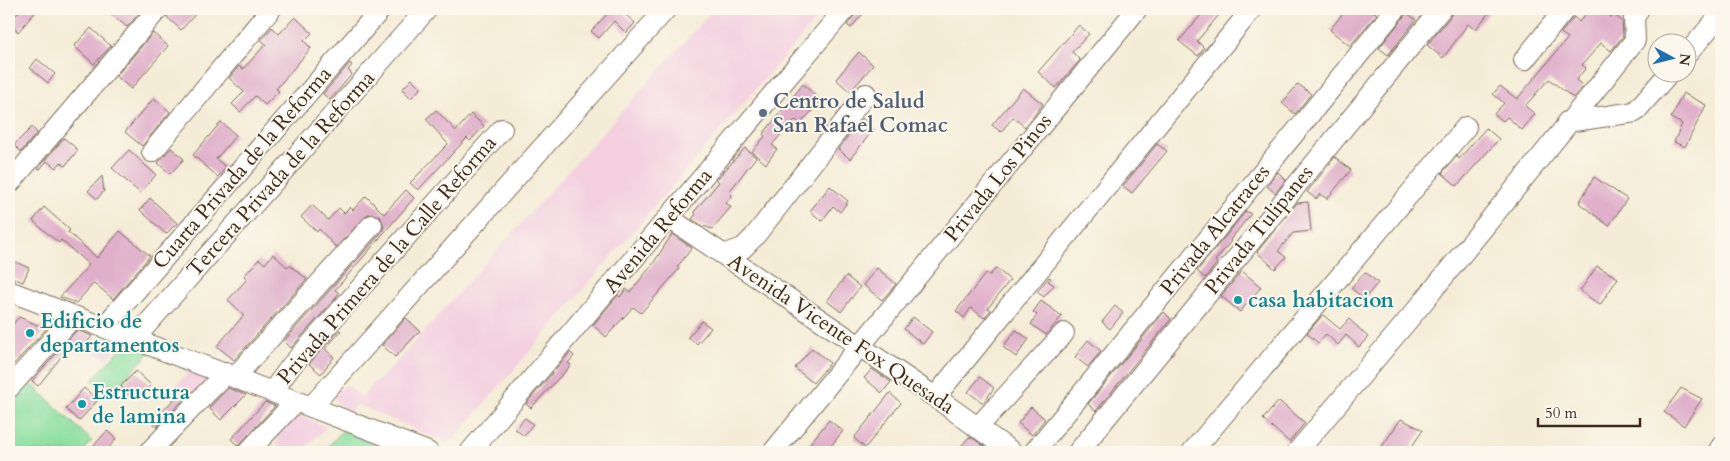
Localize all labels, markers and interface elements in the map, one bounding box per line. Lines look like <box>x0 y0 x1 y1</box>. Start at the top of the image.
north arrow <box>1648 32 1698 82</box>
text: N <box>1674 52 1695 67</box>
street label: Cuarta Privada de la Reforma <box>146 60 338 276</box>
street label: Tercera Privada de la Reforma <box>180 65 382 283</box>
place label: Centro de Salud San Rafael Comac <box>773 87 948 140</box>
marker: Centro de Salud San Rafael Comac <box>757 107 769 119</box>
street label: Privada Los Pinos <box>937 108 1059 248</box>
street label: Privada Primera de la Calle Reforma <box>271 129 503 391</box>
street label: Privada Alcatraces <box>1153 159 1277 301</box>
street label: Privada Tulipanes <box>1198 159 1320 301</box>
street label: Avenida Reforma <box>597 162 719 300</box>
street label: Avenida Vicente Fox Quesada <box>722 247 960 421</box>
place label: casa habitacion <box>1248 286 1395 315</box>
marker: casa habitacion <box>1232 294 1244 306</box>
place label: Edificio de departamentos <box>40 307 179 360</box>
marker: Edificio de departamentos <box>24 327 36 339</box>
place label: Estructura de lamina <box>92 378 191 431</box>
scale bar <box>1538 396 1640 428</box>
marker: Estructura de lamina <box>76 398 88 410</box>
text: 50 m <box>1545 403 1577 423</box>

